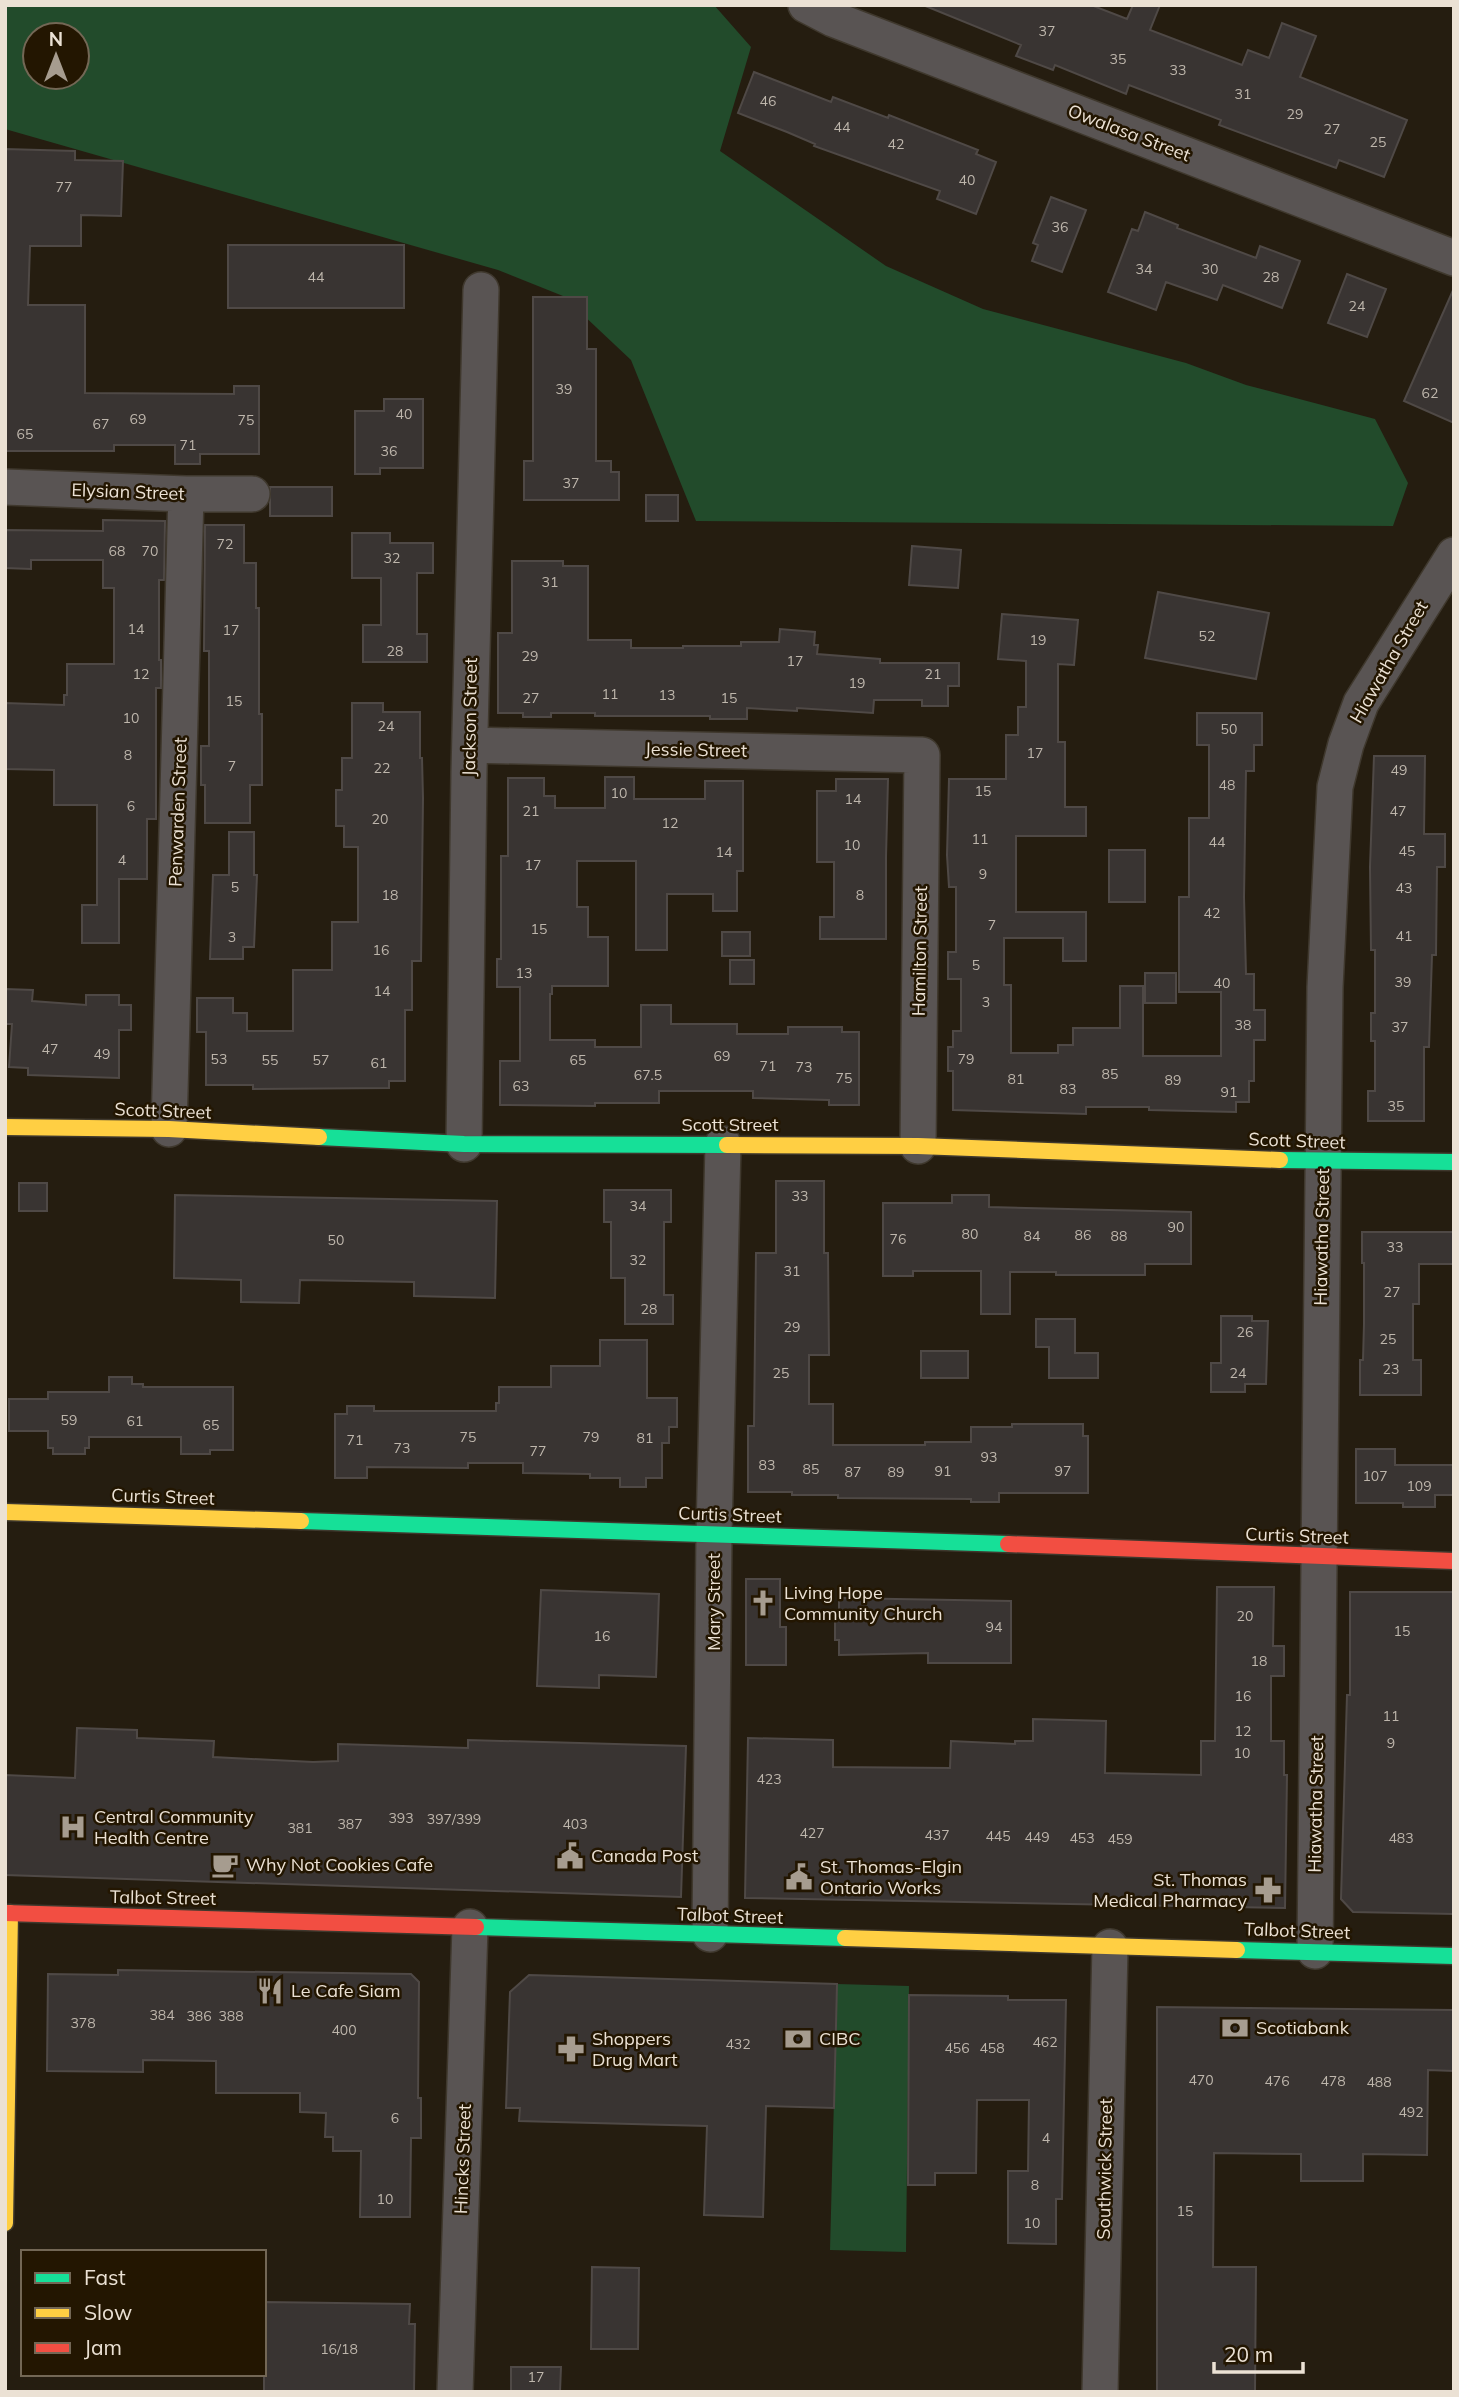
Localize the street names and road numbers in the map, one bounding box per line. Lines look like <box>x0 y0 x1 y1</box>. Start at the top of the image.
street label: Owalasa Street <box>1065 99 1194 166</box>
street label: Elysian Street <box>71 478 185 505</box>
street label: Hiawatha Street <box>1344 597 1433 727</box>
street label: Jackson Street <box>457 657 482 777</box>
street label: Penwarden Street <box>163 737 192 887</box>
street label: Jessie Street <box>645 737 747 762</box>
street label: Hamilton Street <box>907 886 932 1016</box>
street label: Scott Street <box>114 1097 212 1124</box>
street label: Scott Street <box>682 1113 778 1136</box>
street label: Scott Street <box>1248 1127 1346 1154</box>
street label: Hiawatha Street <box>1309 1168 1334 1306</box>
street label: Curtis Street <box>111 1483 215 1510</box>
street label: Curtis Street <box>678 1501 782 1528</box>
street label: Curtis Street <box>1245 1522 1349 1549</box>
street label: Mary Street <box>702 1553 725 1651</box>
street label: Hiawatha Street <box>1303 1735 1328 1873</box>
street label: Talbot Street <box>110 1885 216 1910</box>
street label: Talbot Street <box>676 1902 784 1929</box>
street label: Talbot Street <box>1243 1917 1351 1944</box>
street label: Southwick Street <box>1092 2098 1117 2240</box>
street label: Hincks Street <box>449 2104 476 2214</box>

